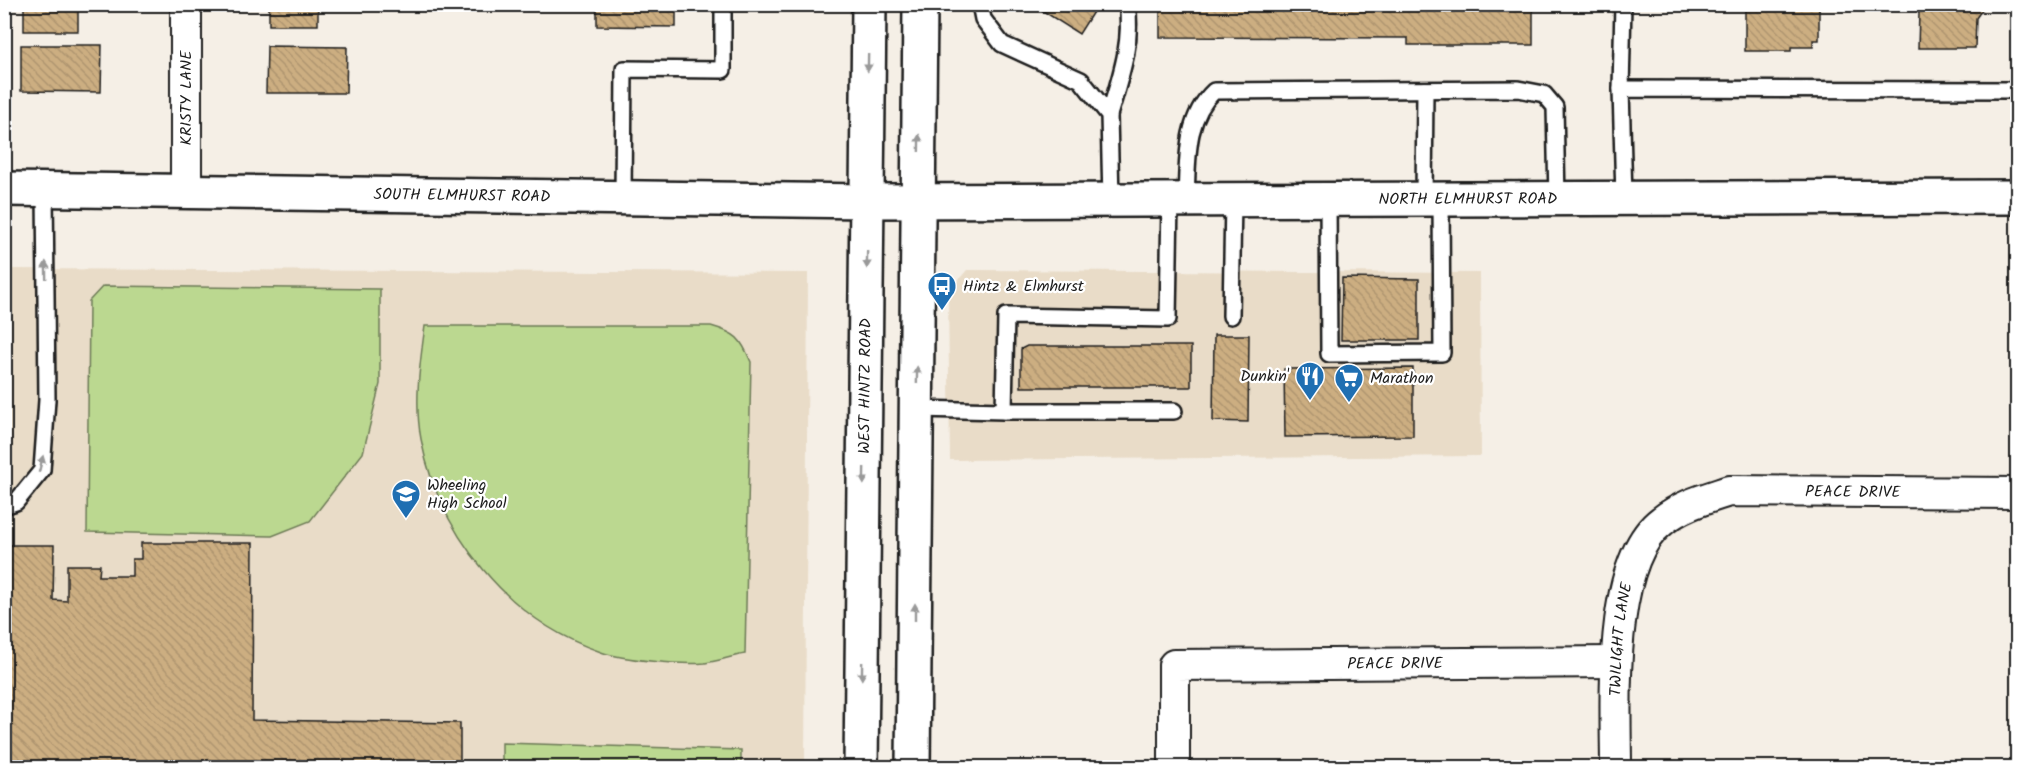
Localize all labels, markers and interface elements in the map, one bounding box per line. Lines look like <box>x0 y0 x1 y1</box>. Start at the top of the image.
street label: KRISTY LANE <box>174 50 199 146</box>
one-way arrow <box>863 53 873 72</box>
one-way arrow <box>915 133 924 152</box>
street label: SOUTH ELMHURST ROAD <box>373 182 550 209</box>
street label: NORTH ELMHURST ROAD <box>1378 186 1557 212</box>
one-way arrow <box>862 250 871 269</box>
one-way arrow <box>41 260 51 279</box>
bus stop icon: Hintz & Elmhurst <box>926 270 958 312</box>
place label: Hintz & Elmhurst <box>963 274 1085 299</box>
street label: WEST HINTZ ROAD <box>852 318 878 454</box>
restaurant icon: Dunkin' <box>1294 360 1326 402</box>
supermarket icon: Marathon <box>1333 362 1365 404</box>
place label: Dunkin' <box>1240 364 1290 389</box>
one-way arrow <box>912 365 922 384</box>
place label: Marathon <box>1370 366 1433 391</box>
one-way arrow <box>37 455 47 473</box>
one-way arrow <box>859 466 869 485</box>
place label: Wheeling High School <box>427 473 507 516</box>
school or university icon: Wheeling High School <box>390 478 422 520</box>
street label: PEACE DRIVE <box>1805 479 1901 505</box>
street label: TWILIGHT LANE <box>1603 579 1639 696</box>
one-way arrow <box>910 602 920 621</box>
street label: PEACE DRIVE <box>1347 651 1444 676</box>
one-way arrow <box>858 661 867 680</box>

